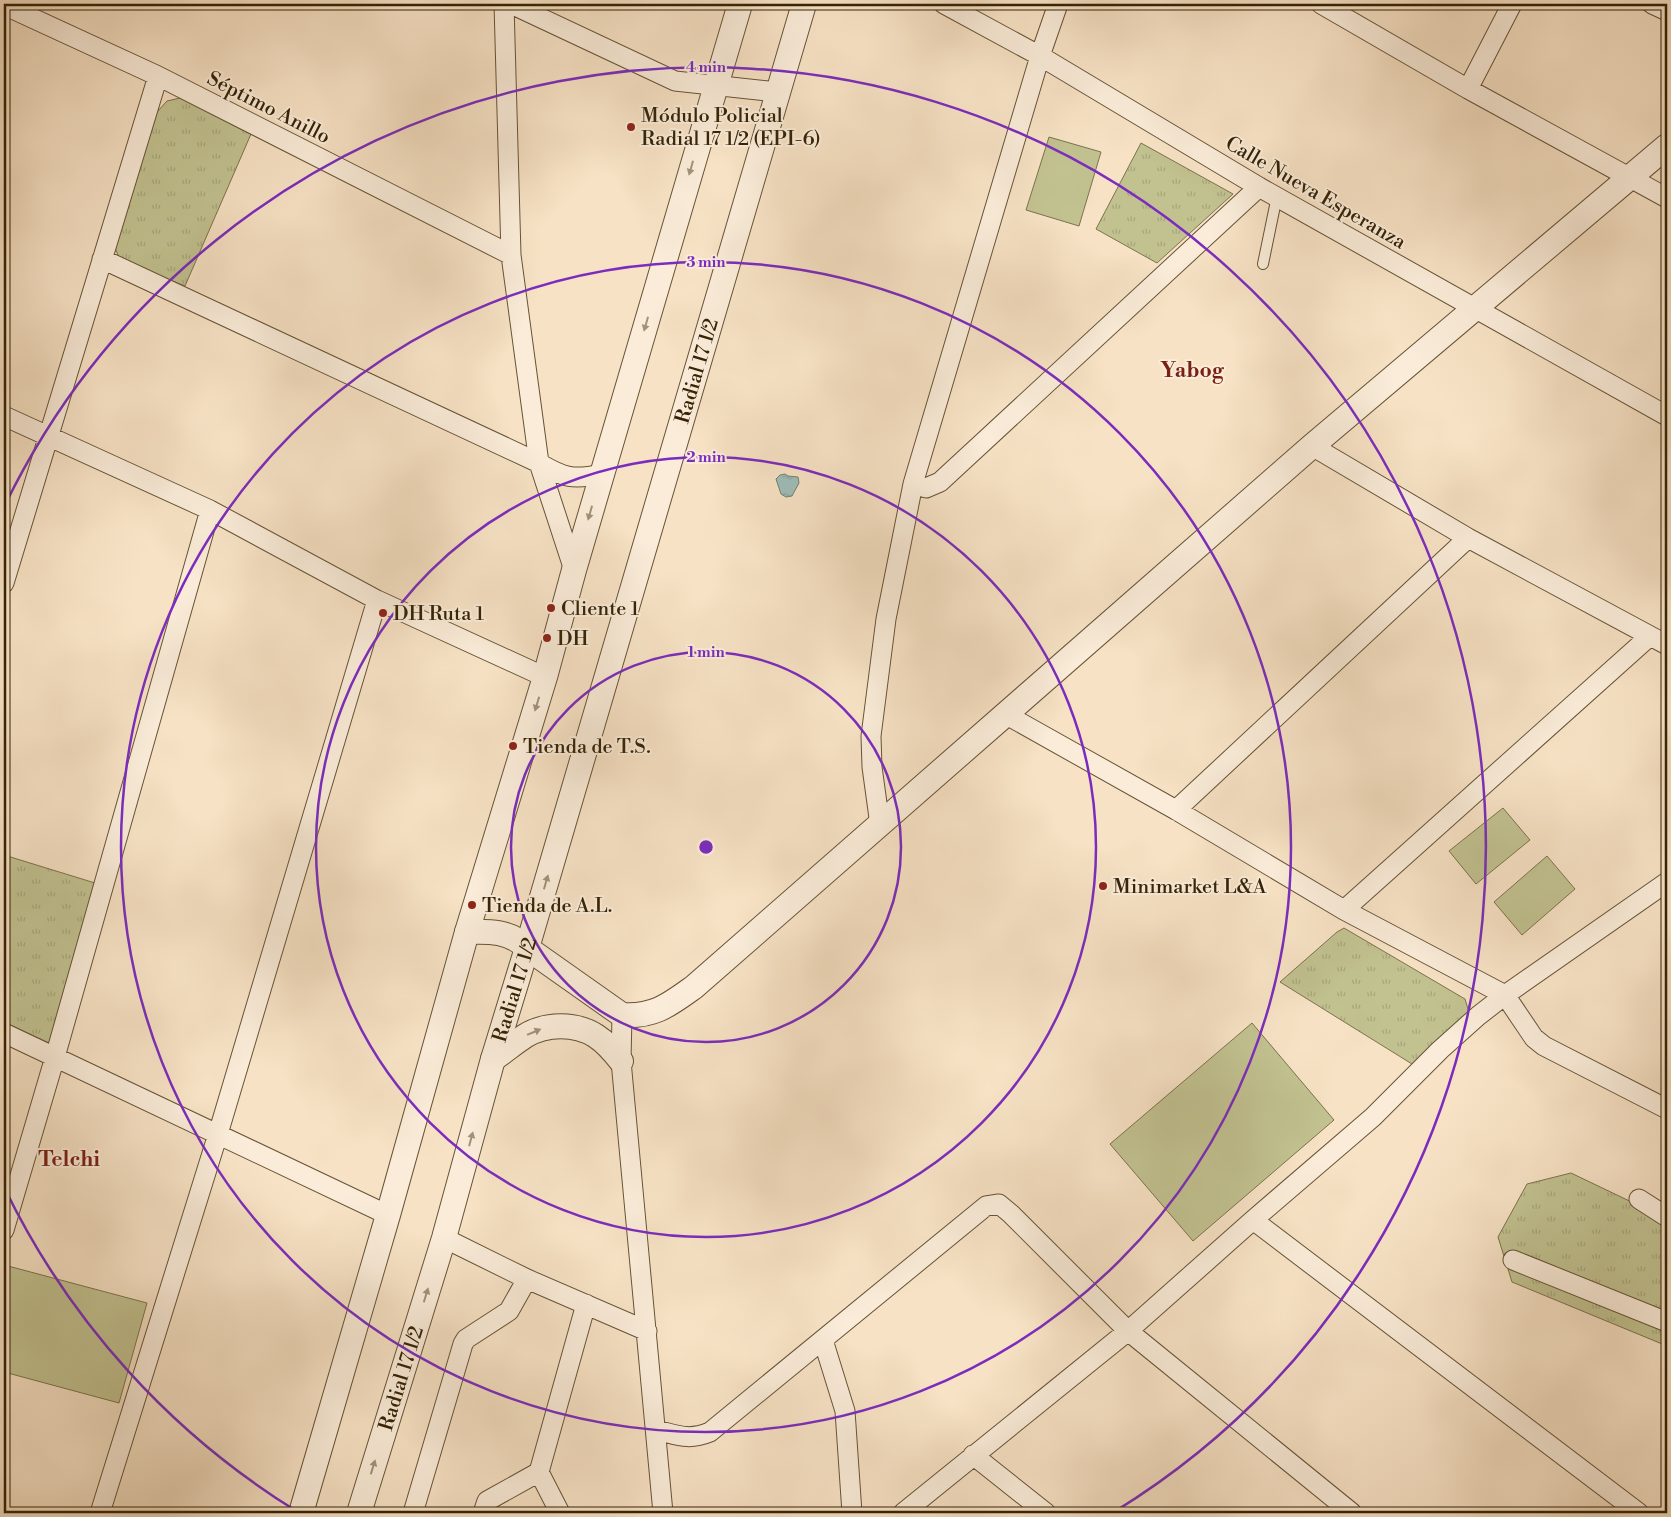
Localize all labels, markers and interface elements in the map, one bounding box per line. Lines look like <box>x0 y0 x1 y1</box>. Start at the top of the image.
text: 4 min <box>686 58 727 77</box>
street label: Séptimo Anillo <box>202 67 334 150</box>
place label: Módulo Policial Radial 17 1/2 (EPI-6) <box>641 104 821 152</box>
marker: Módulo Policial Radial 17 1/2 (EPI-6) <box>625 121 637 133</box>
street label: Calle Nueva Esperanza <box>1220 131 1411 256</box>
one-way arrow <box>687 160 695 175</box>
text: 3 min <box>686 253 726 272</box>
one-way arrow <box>641 316 649 331</box>
street label: Radial 17 1/2 <box>671 316 725 427</box>
district label: Yabog <box>1160 358 1225 384</box>
text: 2 min <box>686 448 726 467</box>
one-way arrow <box>586 506 594 521</box>
place label: Cliente 1 <box>561 597 639 622</box>
place label: DH Ruta 1 <box>393 602 485 627</box>
marker: Cliente 1 <box>545 602 557 614</box>
marker: DH Ruta 1 <box>377 607 389 619</box>
place label: DH <box>557 627 589 652</box>
marker: DH <box>541 632 553 644</box>
text: 1 min <box>687 643 725 662</box>
one-way arrow <box>533 696 541 711</box>
place label: Tienda de T.S. <box>523 735 651 760</box>
marker: Tienda de T.S. <box>507 740 519 752</box>
centre of rings <box>697 838 715 856</box>
one-way arrow <box>543 874 551 889</box>
place label: Minimarket L&A <box>1113 875 1268 900</box>
marker: Minimarket L&A <box>1097 880 1109 892</box>
place label: Tienda de A.L. <box>482 894 612 919</box>
marker: Tienda de A.L. <box>466 899 478 911</box>
street label: Radial 17 1/2 <box>488 935 543 1045</box>
one-way arrow <box>527 1028 541 1036</box>
one-way arrow <box>467 1131 475 1146</box>
district label: Telchi <box>38 1147 100 1173</box>
one-way arrow <box>423 1287 431 1302</box>
street label: Radial 17 1/2 <box>374 1323 430 1434</box>
one-way arrow <box>370 1459 378 1474</box>

